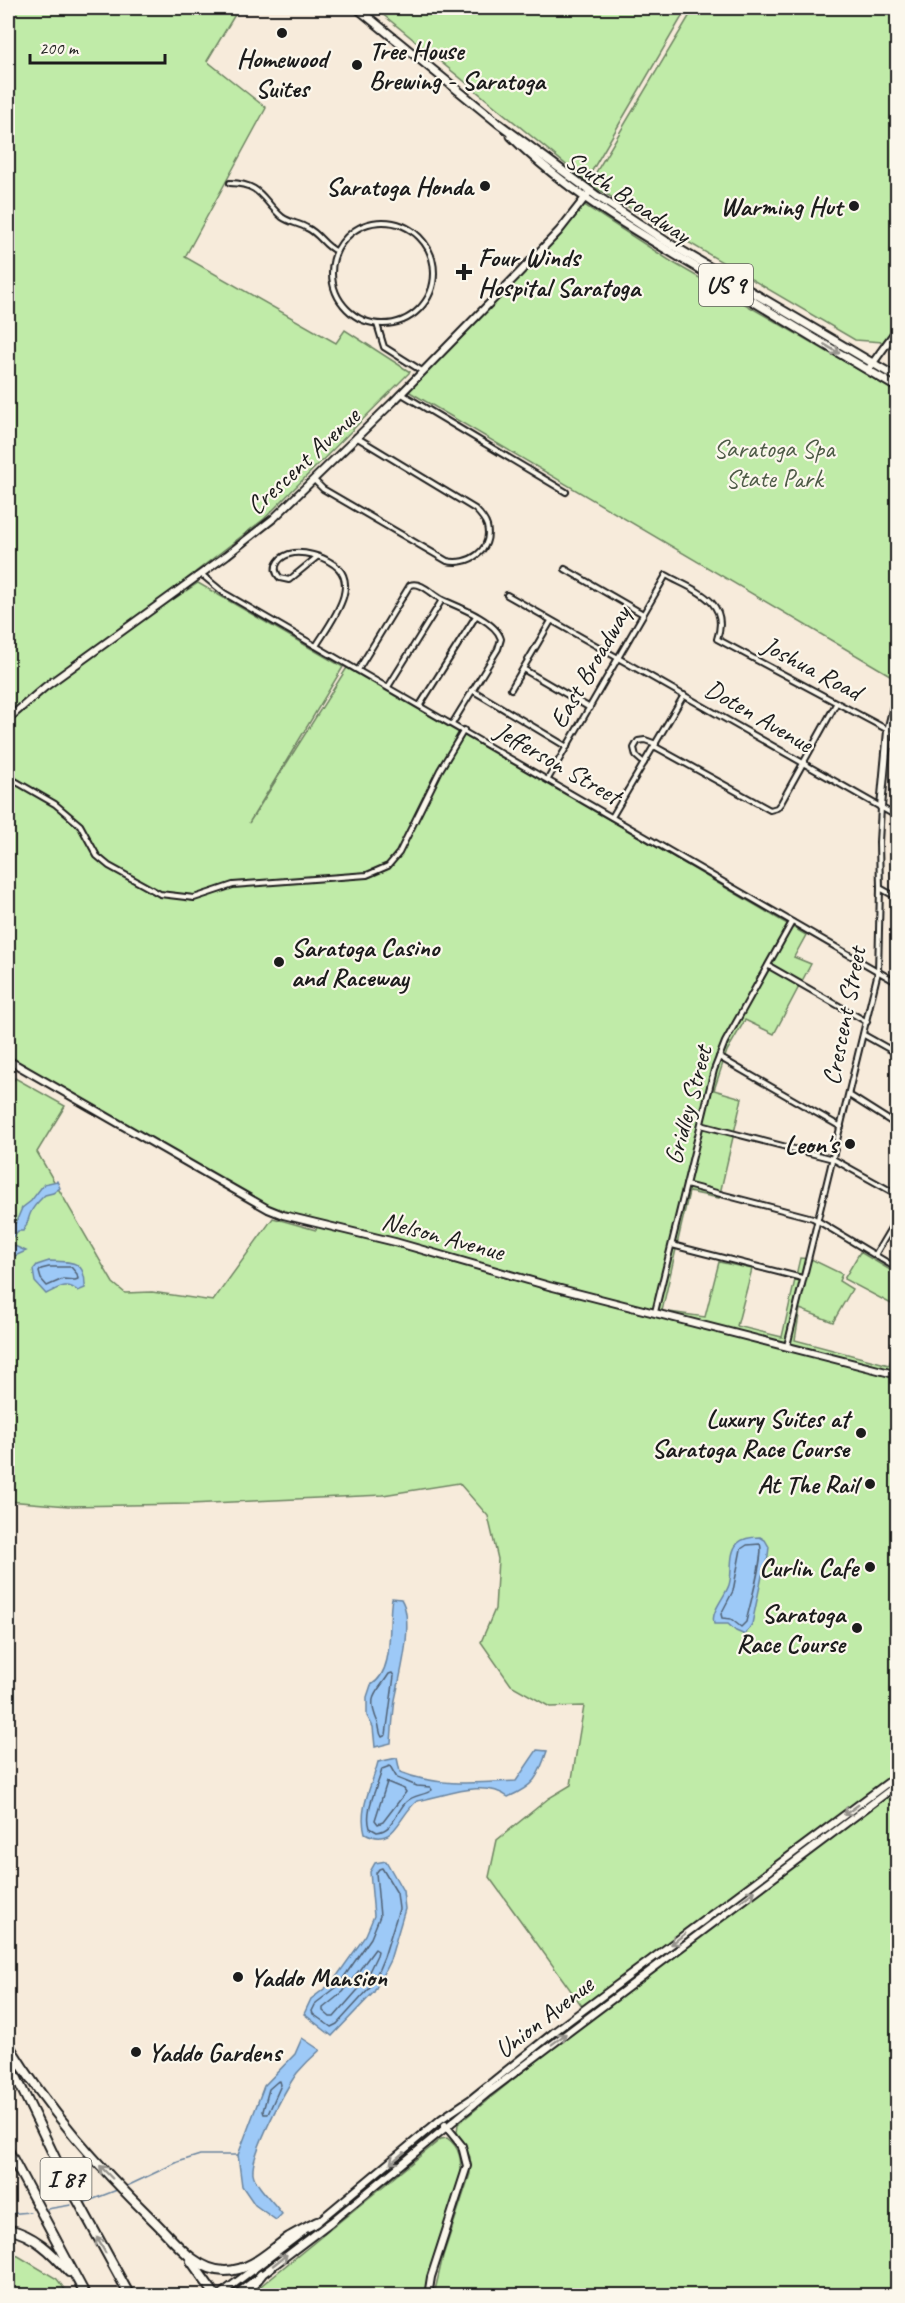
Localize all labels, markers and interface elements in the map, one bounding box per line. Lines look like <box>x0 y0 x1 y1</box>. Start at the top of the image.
marker: Homewood Suites <box>275 26 289 40</box>
scale bar <box>30 27 165 65</box>
place label: Tree House Brewing - Saratoga <box>369 34 547 97</box>
text: 200 m <box>39 37 80 59</box>
place label: Homewood Suites <box>237 42 332 105</box>
marker: Tree House Brewing - Saratoga <box>350 58 364 72</box>
street label: South Broadway <box>559 143 699 252</box>
place label: Saratoga Honda <box>326 170 475 203</box>
marker: Saratoga Honda <box>478 179 492 193</box>
place label: Warming Hut <box>720 190 845 223</box>
marker: Warming Hut <box>847 199 861 213</box>
place label: Four Winds Hospital Saratoga <box>478 241 642 304</box>
marker: Four Winds Hospital Saratoga <box>455 263 473 281</box>
road number: US 9 <box>699 264 753 306</box>
one-way arrow <box>823 343 840 355</box>
street label: Crescent Avenue <box>239 399 368 522</box>
park label: Saratoga Spa State Park <box>713 432 836 495</box>
street label: East Broadway <box>542 598 639 734</box>
street label: Joshua Road <box>755 627 871 710</box>
street label: Doten Avenue <box>699 672 820 761</box>
street label: Jefferson Street <box>488 713 630 814</box>
place label: Saratoga Casino and Raceway <box>291 931 441 994</box>
street label: Crescent Street <box>814 942 874 1088</box>
marker: Saratoga Casino and Raceway <box>272 955 286 969</box>
street label: Gridley Street <box>656 1040 720 1168</box>
place label: Leon's <box>785 1128 841 1161</box>
marker: Leon's <box>843 1137 857 1151</box>
street label: Nelson Avenue <box>378 1204 509 1268</box>
place label: Luxury Suites at Saratoga Race Course <box>651 1402 853 1465</box>
marker: Luxury Suites at Saratoga Race Course <box>854 1426 868 1440</box>
place label: At The Rail <box>758 1468 863 1501</box>
marker: At The Rail <box>863 1477 877 1491</box>
place label: Curlin Cafe <box>759 1551 860 1584</box>
marker: Curlin Cafe <box>863 1560 877 1574</box>
place label: Saratoga Race Course <box>736 1597 847 1660</box>
marker: Saratoga Race Course <box>850 1621 864 1635</box>
one-way arrow <box>843 1804 859 1816</box>
one-way arrow <box>740 1890 756 1902</box>
one-way arrow <box>670 1933 686 1945</box>
place label: Yaddo Mansion <box>250 1961 388 1994</box>
street label: Union Avenue <box>488 1967 601 2066</box>
marker: Yaddo Mansion <box>231 1970 245 1984</box>
one-way arrow <box>551 2033 567 2046</box>
place label: Yaddo Gardens <box>148 2036 284 2069</box>
marker: Yaddo Gardens <box>129 2045 143 2059</box>
one-way arrow <box>389 2151 405 2164</box>
road number: I 87 <box>40 2158 92 2200</box>
one-way arrow <box>99 2165 113 2180</box>
one-way arrow <box>95 2236 106 2254</box>
one-way arrow <box>272 2253 288 2266</box>

